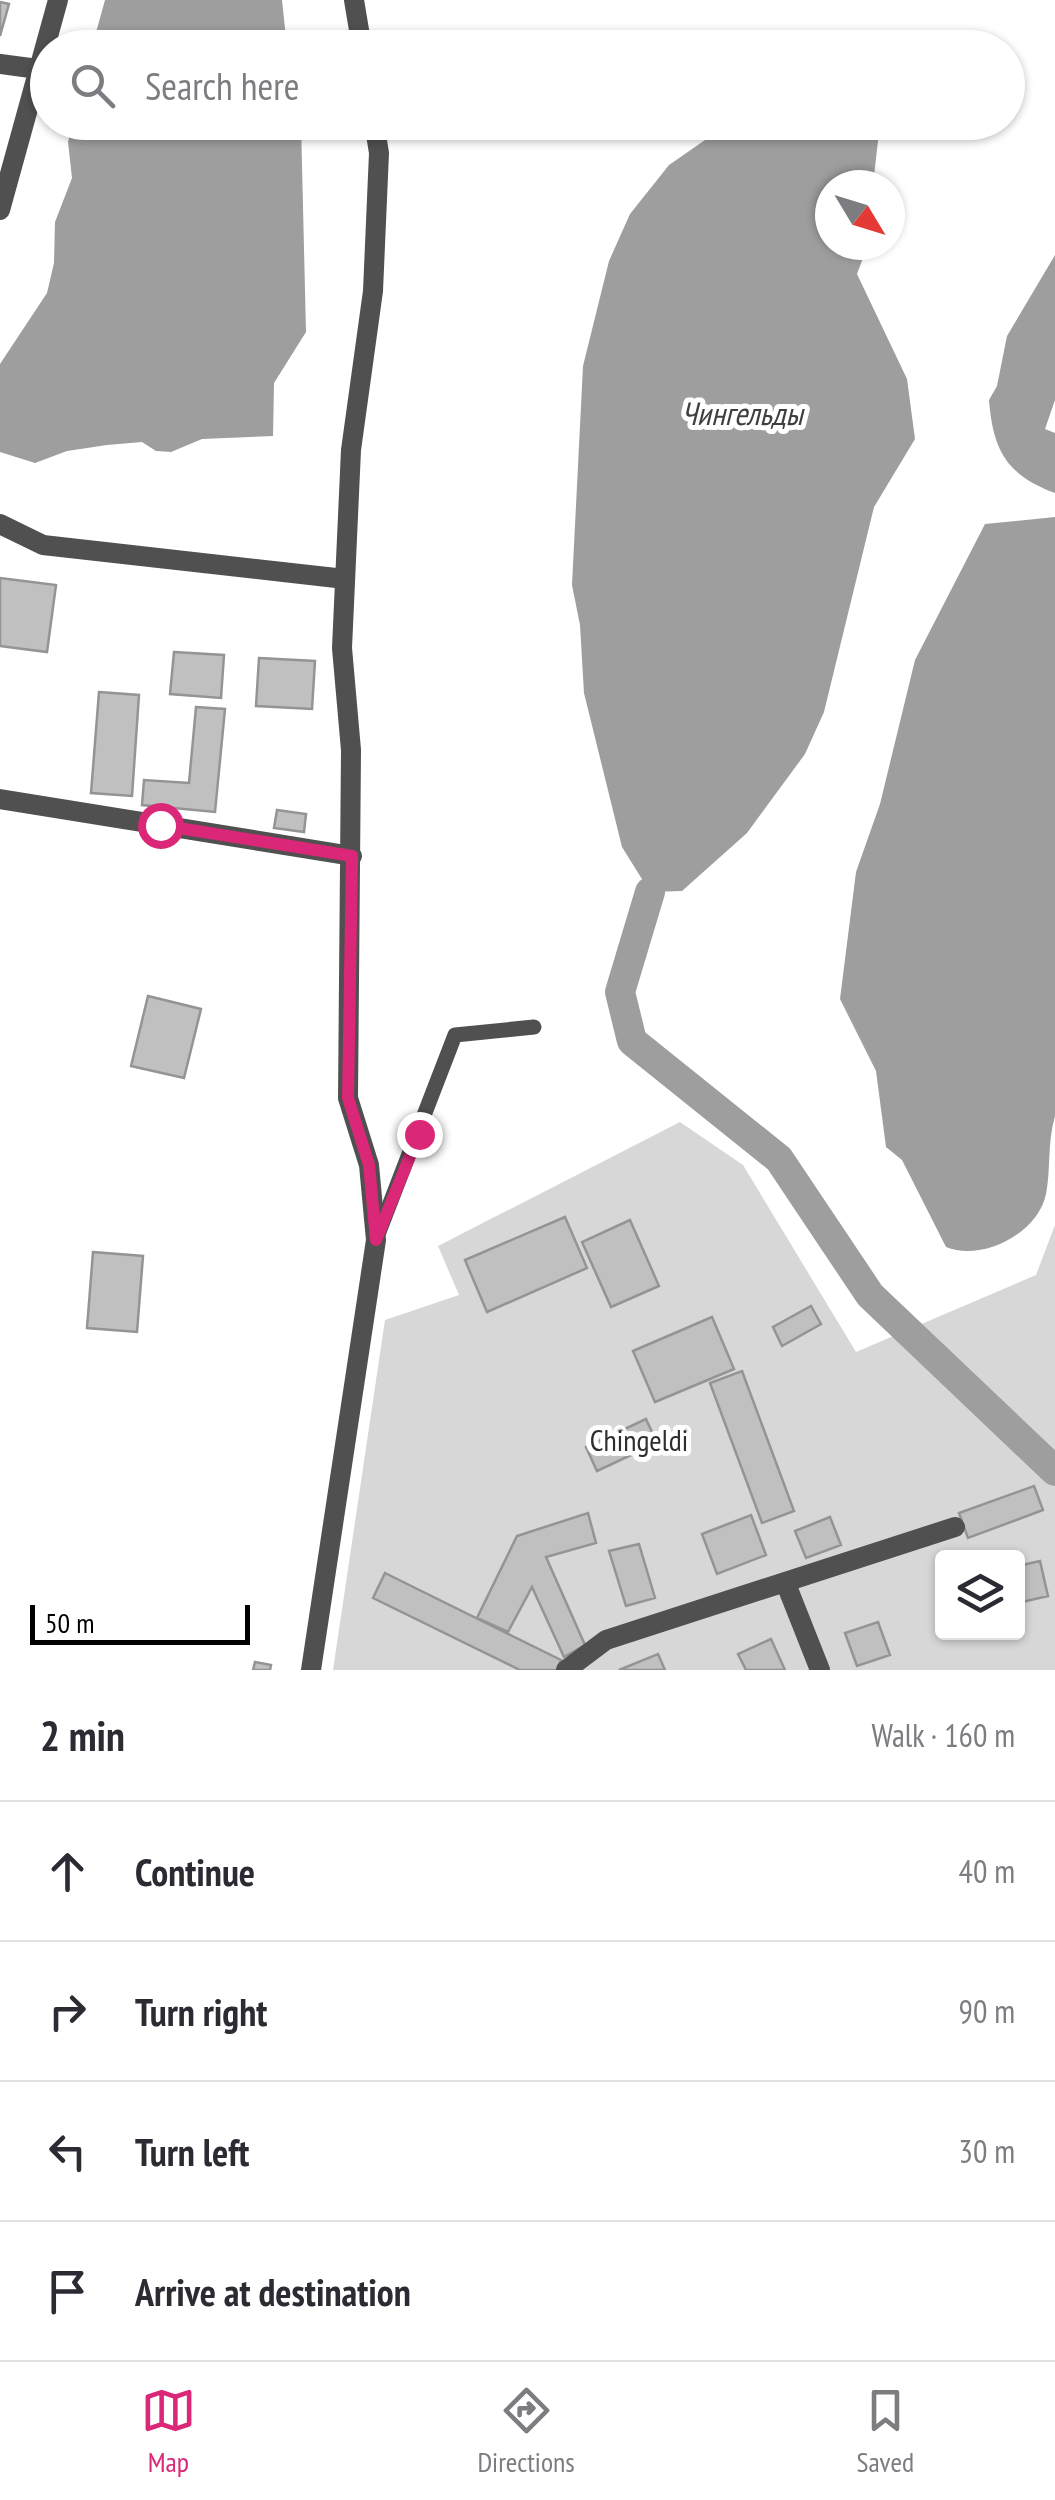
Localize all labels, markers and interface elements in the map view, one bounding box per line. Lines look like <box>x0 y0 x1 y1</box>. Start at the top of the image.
search box <box>30 30 1025 140</box>
icon: search <box>65 58 120 113</box>
text: Search here <box>145 61 299 110</box>
north arrow <box>815 170 905 260</box>
water label: Чингельды <box>681 392 805 434</box>
route start <box>138 803 184 849</box>
route end <box>397 1112 443 1158</box>
park label: Chingeldi <box>590 1420 688 1459</box>
map controls <box>935 1550 1025 1640</box>
button: layers <box>935 1550 1025 1640</box>
scale bar <box>30 1600 250 1644</box>
text: 50 m <box>45 1604 94 1641</box>
text: 2 min <box>40 1708 125 1763</box>
text: Walk · 160 m <box>871 1714 1015 1756</box>
icon: ahead <box>40 1844 95 1899</box>
text: Continue <box>135 1847 255 1896</box>
text: 40 m <box>959 1850 1015 1892</box>
icon: right <box>40 1984 95 2039</box>
text: Turn right <box>135 1987 267 2036</box>
text: 90 m <box>959 1990 1015 2032</box>
icon: left <box>40 2124 95 2179</box>
text: Turn left <box>135 2127 249 2176</box>
text: 30 m <box>959 2130 1015 2172</box>
icon: arrive <box>40 2264 95 2319</box>
text: Arrive at destination <box>135 2267 411 2316</box>
tab: Map <box>141 2383 196 2480</box>
tab: Directions <box>477 2383 575 2480</box>
tab: Saved <box>856 2383 914 2480</box>

